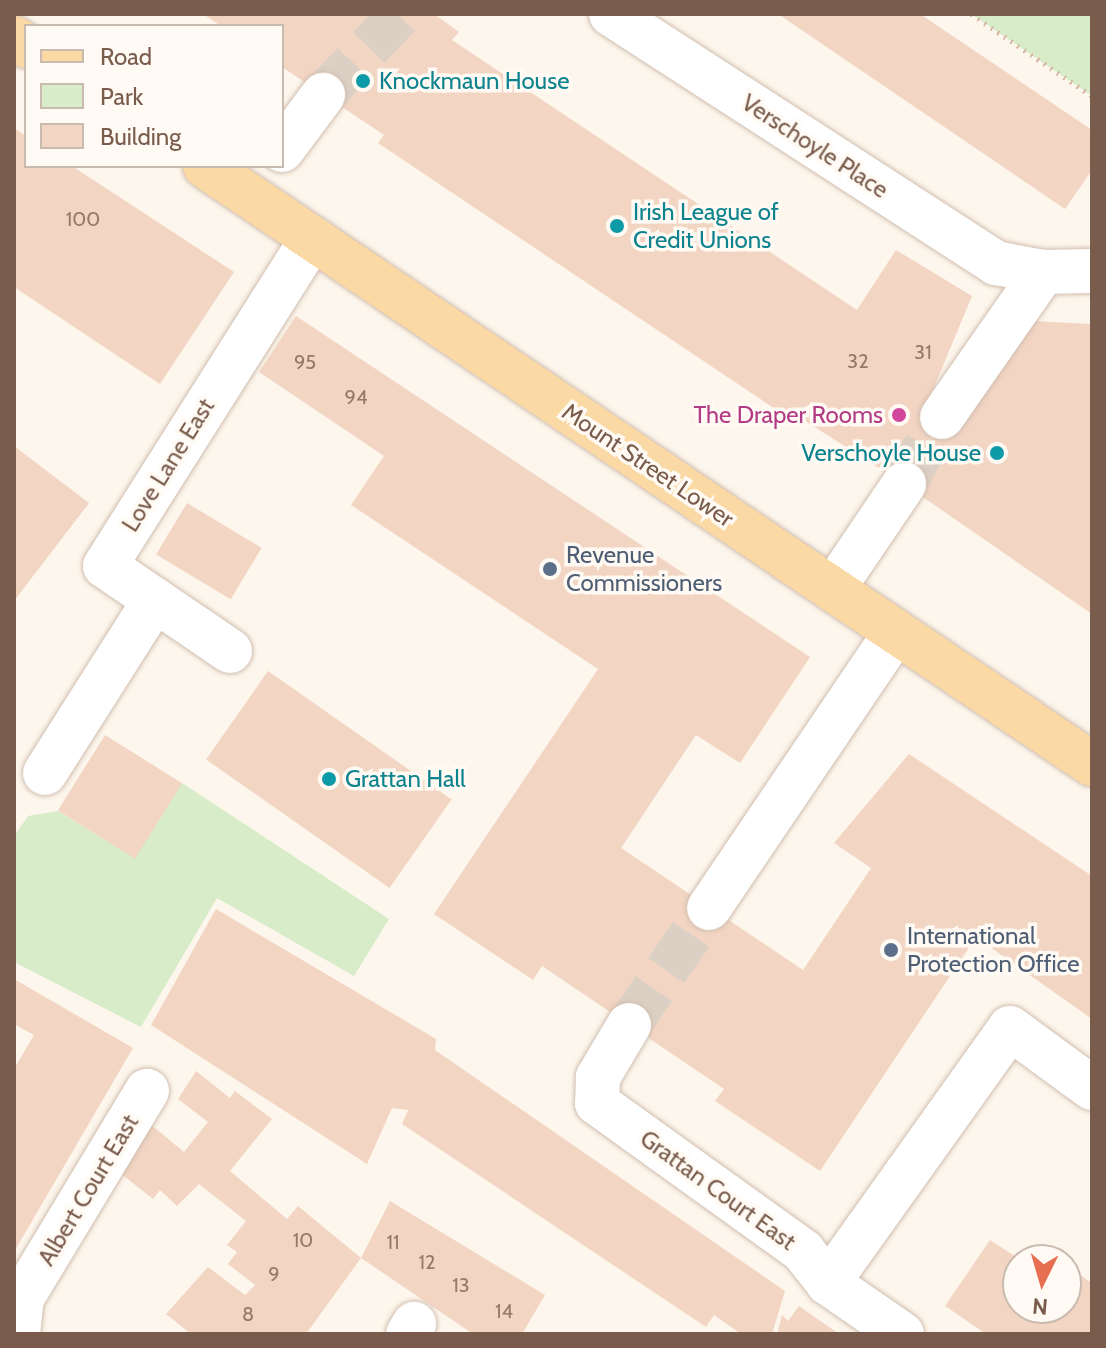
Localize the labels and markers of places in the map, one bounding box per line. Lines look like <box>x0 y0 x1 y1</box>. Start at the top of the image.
place label: Knockmaun House <box>379 67 569 95</box>
marker: Knockmaun House <box>354 72 372 90</box>
place label: Irish League of Credit Unions <box>633 198 779 254</box>
marker: Irish League of Credit Unions <box>608 217 626 235</box>
place label: The Draper Rooms <box>693 401 883 429</box>
marker: The Draper Rooms <box>890 406 908 424</box>
place label: Verschoyle House <box>801 439 981 467</box>
marker: Verschoyle House <box>988 444 1006 462</box>
place label: Revenue Commissioners <box>566 541 722 597</box>
marker: Revenue Commissioners <box>541 560 559 578</box>
place label: Grattan Hall <box>345 765 466 793</box>
marker: Grattan Hall <box>320 770 338 788</box>
place label: International Protection Office <box>907 922 1080 978</box>
marker: International Protection Office <box>882 941 900 959</box>

